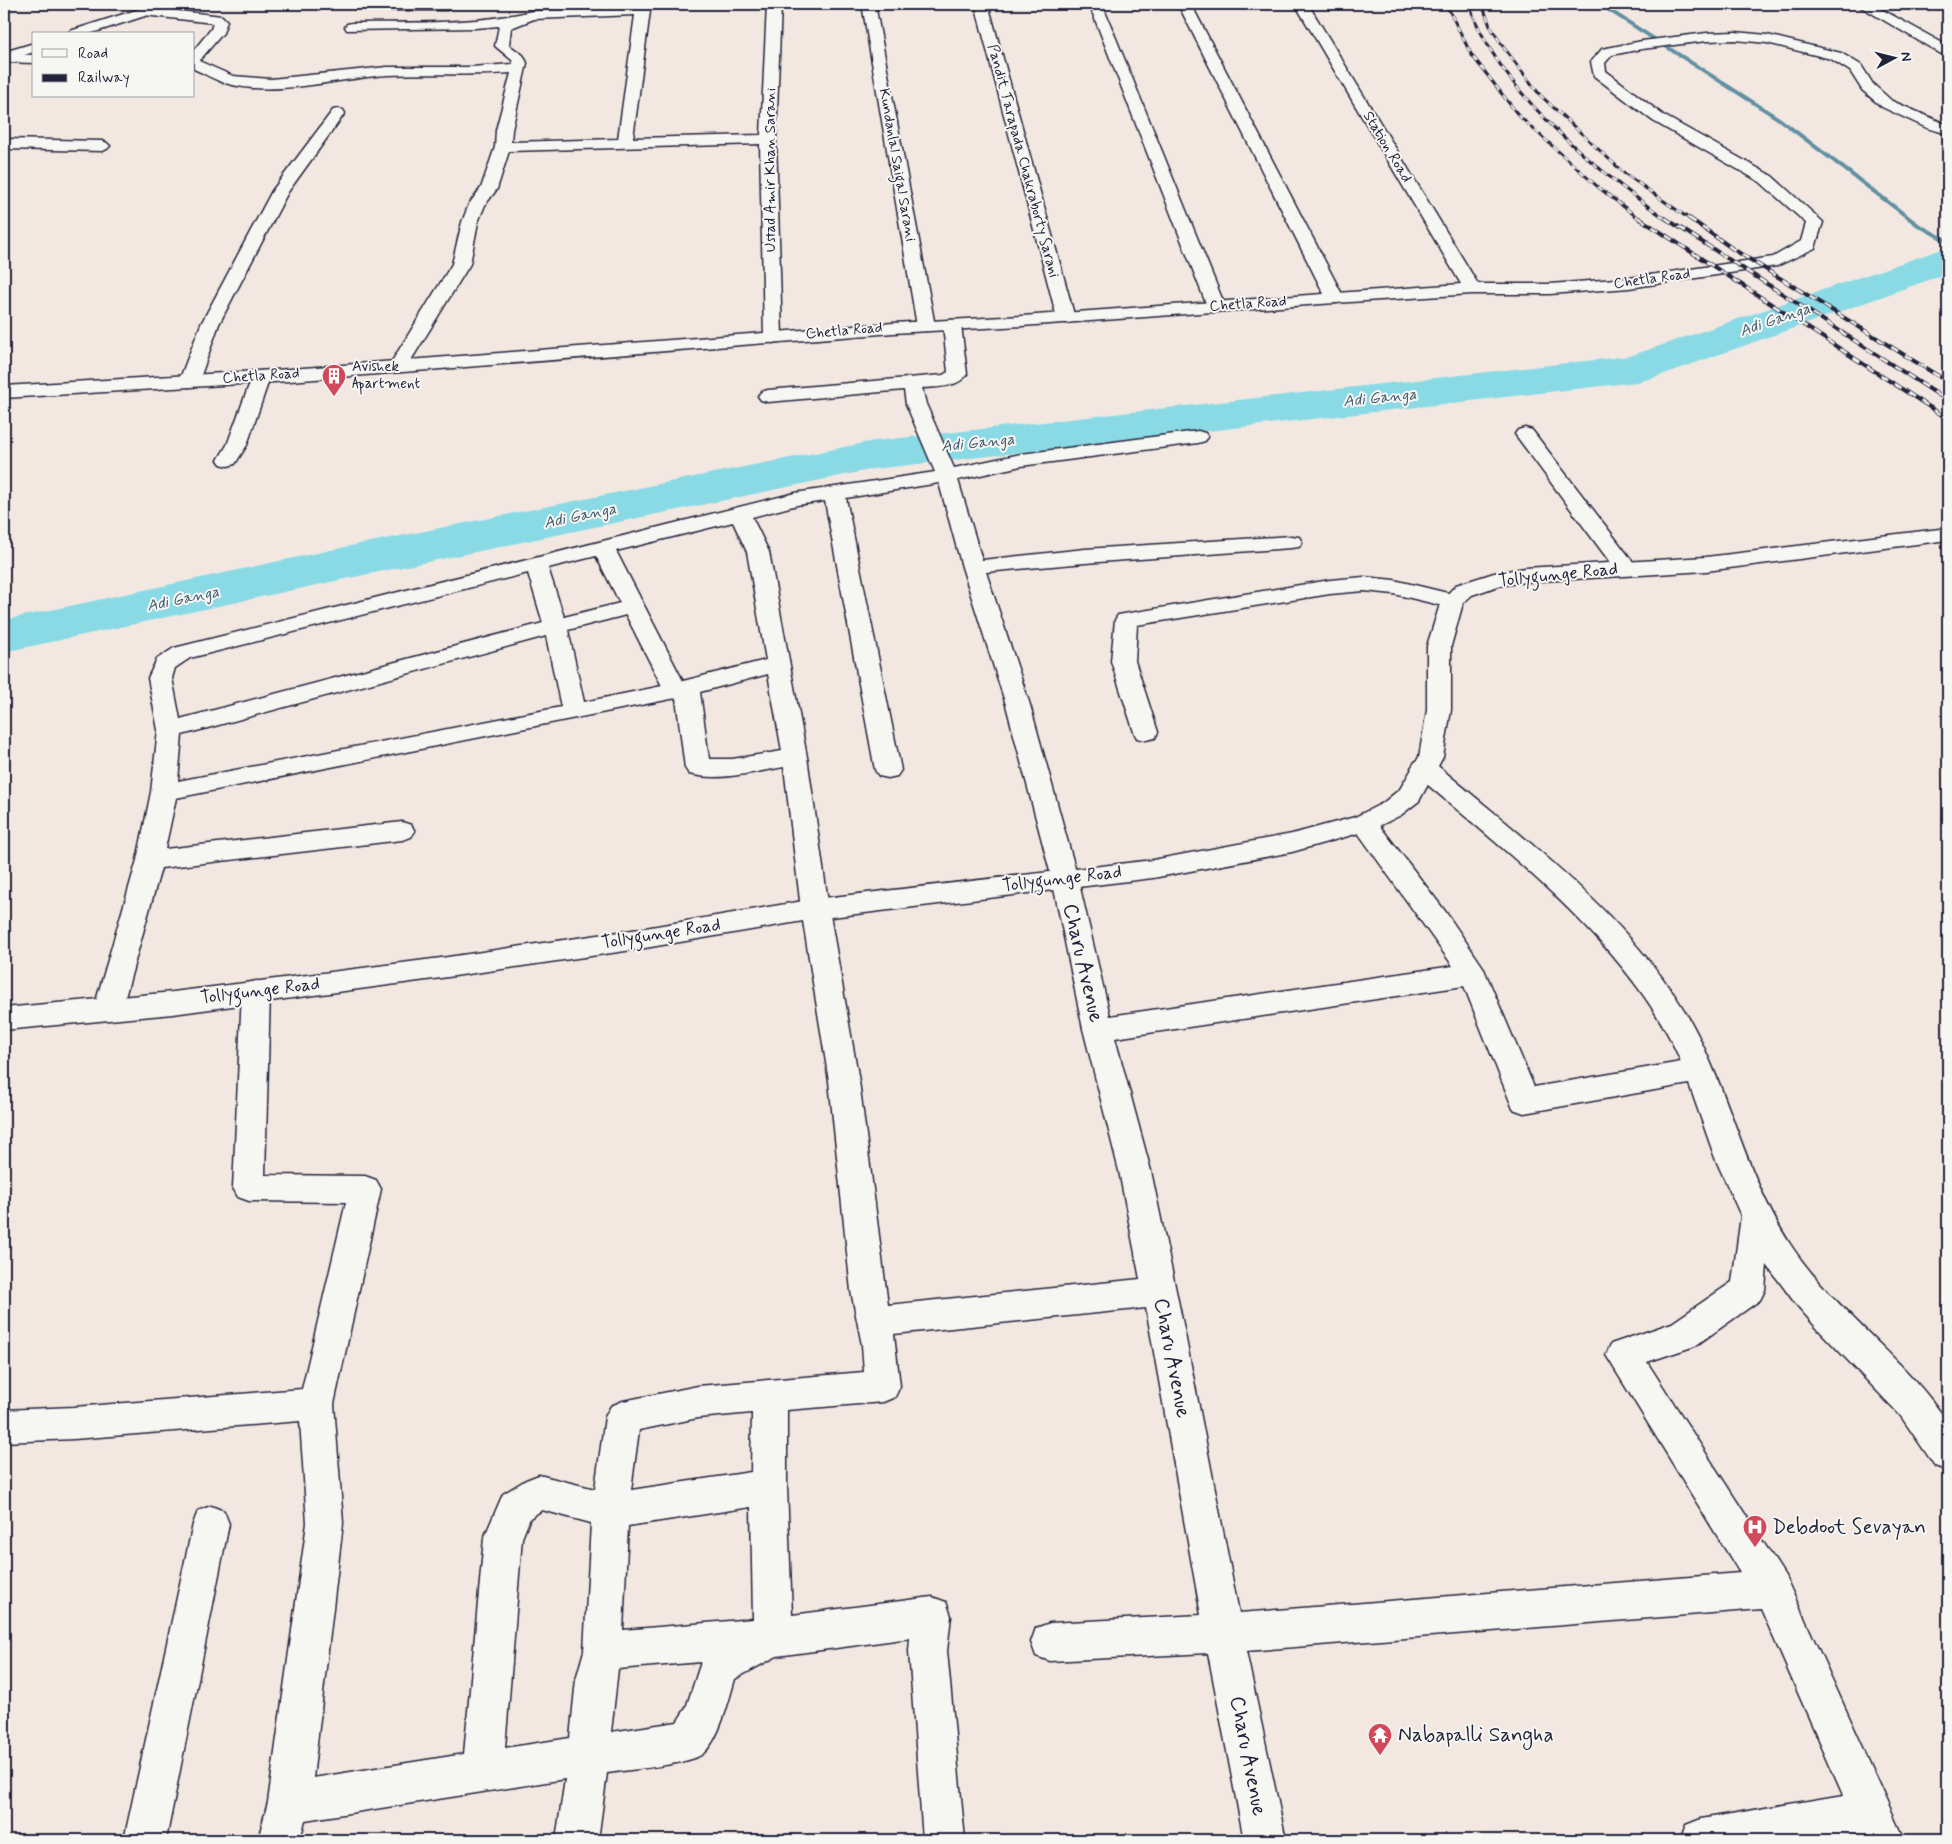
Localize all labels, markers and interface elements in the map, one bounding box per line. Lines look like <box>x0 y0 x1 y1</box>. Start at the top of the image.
legend <box>32 32 195 98</box>
north arrow <box>1870 32 1920 82</box>
street label: Pandit Tarapada Chakraborty Sarani <box>982 42 1064 280</box>
text: Road <box>78 44 108 64</box>
text: N <box>1896 51 1915 62</box>
text: Railway <box>78 68 130 88</box>
street label: Kundanlal Saigal Sarani <box>873 87 920 243</box>
street label: Ustad Amir Khan Sarani <box>761 88 781 252</box>
street label: Station Road <box>1358 108 1416 186</box>
street label: Chetla Road <box>1612 264 1692 294</box>
street label: Chetla Road <box>1209 291 1287 317</box>
water label: Adi Ganga <box>1737 298 1813 342</box>
street label: Chetla Road <box>805 318 883 344</box>
place label: Avishek Apartment <box>352 357 421 395</box>
street label: Chetla Road <box>222 363 300 389</box>
building icon: Avishek Apartment <box>321 363 347 397</box>
water label: Adi Ganga <box>1342 384 1418 412</box>
water label: Adi Ganga <box>940 429 1016 457</box>
water label: Adi Ganga <box>542 498 618 534</box>
street label: Tollygunge Road <box>1497 557 1619 595</box>
water label: Adi Ganga <box>145 581 221 617</box>
street label: Tollygunge Road <box>1001 860 1123 900</box>
street label: Charu Avenue <box>1056 901 1110 1025</box>
street label: Tollygunge Road <box>600 913 723 957</box>
street label: Tollygunge Road <box>199 972 321 1012</box>
street label: Charu Avenue <box>1147 1296 1197 1420</box>
place label: Debdoot Sevayan <box>1772 1513 1926 1541</box>
hospital icon: Debdoot Sevayan <box>1742 1514 1768 1548</box>
street label: Charu Avenue <box>1223 1694 1273 1818</box>
place label: Nabapalli Sangha <box>1398 1721 1554 1750</box>
temple icon: Nabapalli Sangha <box>1367 1722 1393 1756</box>

